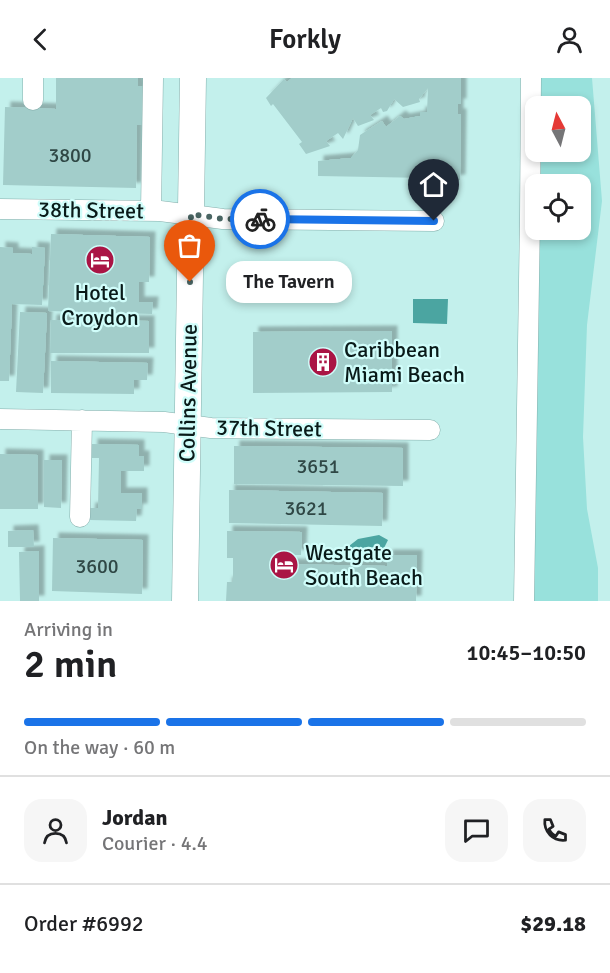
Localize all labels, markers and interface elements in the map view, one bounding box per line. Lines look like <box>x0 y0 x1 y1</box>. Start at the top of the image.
icon: back <box>24 23 57 56</box>
text: Forkly <box>269 23 341 56</box>
icon: person <box>553 23 586 56</box>
north arrow <box>525 96 591 162</box>
map controls <box>525 96 591 240</box>
house number: 3800 <box>48 143 92 168</box>
pin <box>408 159 459 221</box>
icon: home <box>417 168 450 201</box>
button: locate <box>525 174 591 240</box>
courier <box>230 189 290 249</box>
street label: 38th Street <box>38 196 144 224</box>
icon: bike <box>244 203 277 236</box>
pin <box>164 220 215 282</box>
icon: bag <box>173 229 206 262</box>
hotel icon: Hotel Croydon <box>84 244 116 276</box>
callout: The Tavern <box>226 261 352 303</box>
text: The Tavern <box>243 269 335 294</box>
place label: Hotel Croydon <box>61 279 139 331</box>
street label: Collins Avenue <box>173 324 203 462</box>
place label: Caribbean Miami Beach <box>344 336 465 388</box>
building icon: Caribbean Miami Beach <box>307 346 339 378</box>
street label: 37th Street <box>216 414 322 442</box>
house number: 3651 <box>296 454 340 479</box>
house number: 3621 <box>284 496 328 521</box>
place label: Westgate South Beach <box>305 539 423 591</box>
hotel icon: Westgate South Beach <box>268 549 300 581</box>
house number: 3600 <box>75 554 119 579</box>
text: Arriving in <box>24 617 113 642</box>
text: 10:45–10:50 <box>467 639 586 666</box>
text: 2 min <box>24 640 117 688</box>
text: On the way · 60 m <box>24 735 175 760</box>
button: person <box>24 799 87 862</box>
button: chat <box>445 799 508 862</box>
button: phone <box>523 799 586 862</box>
text: Jordan <box>102 804 168 831</box>
text: Courier · 4.4 <box>102 831 208 856</box>
text: Order #6992 <box>24 910 144 937</box>
text: $29.18 <box>520 910 586 937</box>

